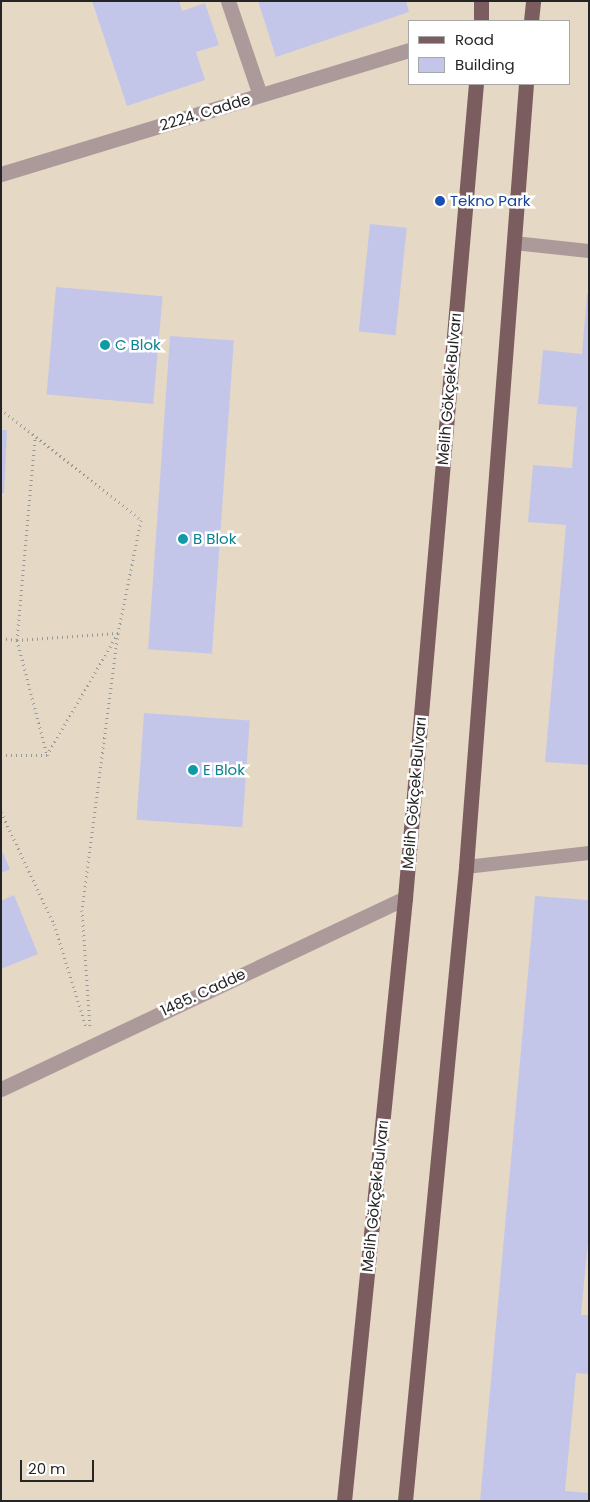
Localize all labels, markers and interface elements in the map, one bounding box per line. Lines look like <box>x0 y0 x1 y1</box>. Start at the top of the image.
legend <box>408 20 570 85</box>
text: Road <box>455 29 494 50</box>
text: Building <box>455 54 515 75</box>
street label: 2224. Cadde <box>158 90 252 134</box>
place label: Tekno Park <box>450 192 530 210</box>
marker: Tekno Park <box>434 195 446 207</box>
street label: Melih Gökçek Bulvarı <box>433 312 465 466</box>
place label: C Blok <box>115 336 161 354</box>
marker: C Blok <box>99 339 111 351</box>
place label: B Blok <box>193 530 236 548</box>
marker: B Blok <box>177 533 189 545</box>
street label: Melih Gökçek Bulvarı <box>398 716 430 870</box>
place label: E Blok <box>203 761 245 779</box>
marker: E Blok <box>187 764 199 776</box>
street label: 1485. Cadde <box>158 964 248 1020</box>
street label: Melih Gökçek Bulvarı <box>358 1119 392 1273</box>
scale bar <box>22 1450 96 1482</box>
text: 20 m <box>28 1458 66 1479</box>

